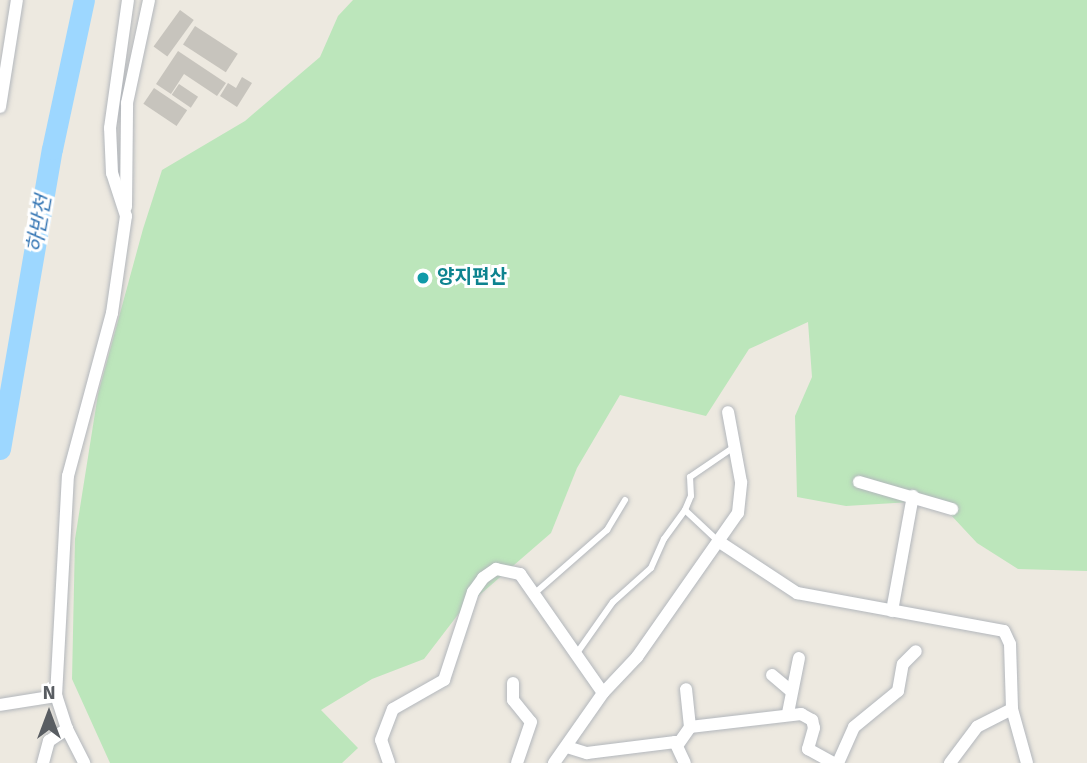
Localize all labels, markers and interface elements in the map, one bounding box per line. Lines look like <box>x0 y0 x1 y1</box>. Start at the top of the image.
water label: 하반천 <box>22 193 56 255</box>
place label: 양지편산 <box>437 267 507 289</box>
marker: 양지편산 <box>415 270 431 286</box>
north arrow <box>14 679 84 749</box>
text: N <box>42 681 56 705</box>

